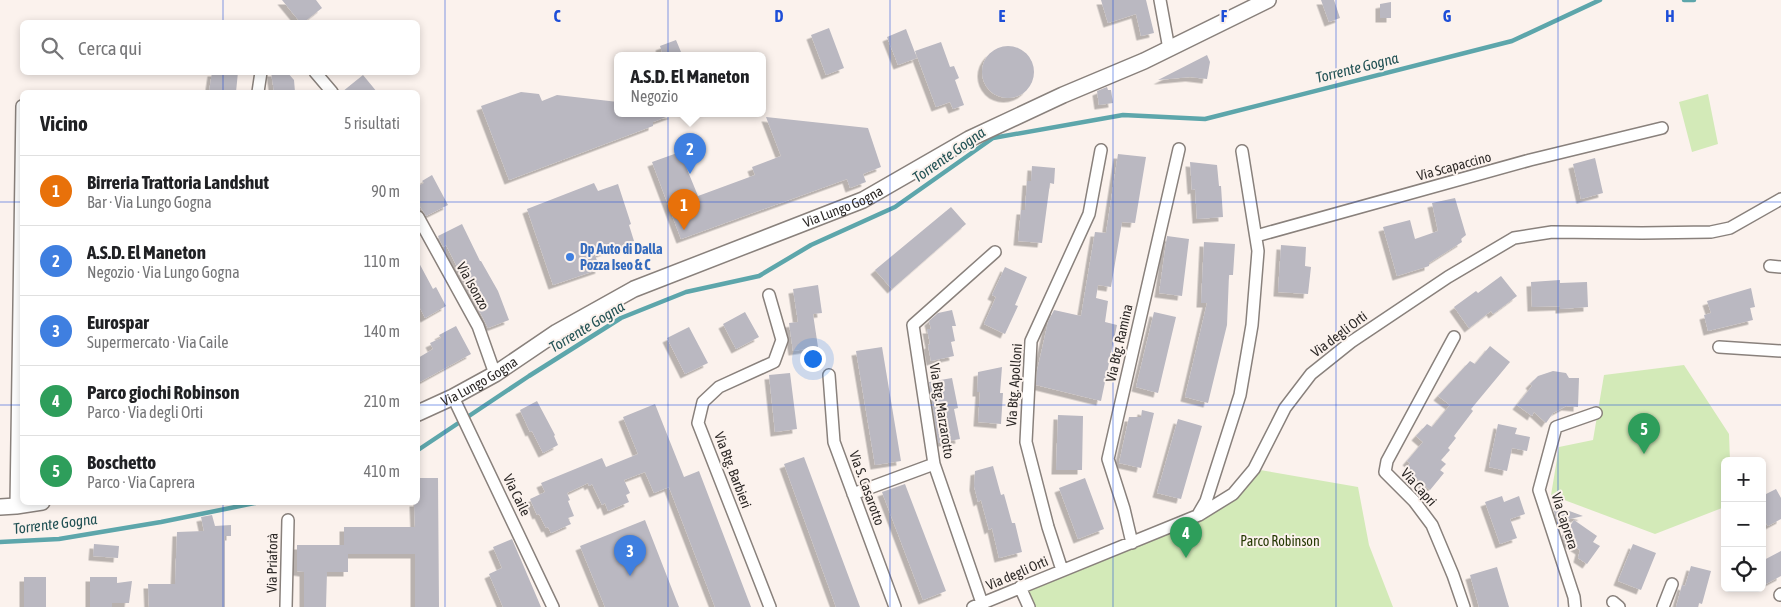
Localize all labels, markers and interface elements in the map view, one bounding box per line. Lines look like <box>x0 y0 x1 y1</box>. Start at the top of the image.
text: C <box>553 7 561 25</box>
text: D <box>775 7 784 25</box>
text: E <box>999 7 1006 25</box>
text: F <box>1221 7 1228 25</box>
text: G <box>1443 7 1452 25</box>
text: H <box>1665 7 1675 25</box>
search box <box>20 20 420 75</box>
icon: search <box>38 34 66 62</box>
text: Cerca qui <box>78 37 142 59</box>
water label: Torrente Gogna <box>1314 49 1400 86</box>
popup <box>614 52 766 117</box>
text: A.S.D. El Maneton <box>631 65 749 87</box>
text: Negozio <box>631 87 678 105</box>
text: Vicino <box>40 111 88 135</box>
text: 5 risultati <box>344 114 400 132</box>
water label: Torrente Gogna <box>909 123 988 186</box>
pin: 2 <box>674 133 706 174</box>
street label: Via Scapaccino <box>1415 148 1493 184</box>
text: Birreria Trattoria Landshut <box>87 171 269 193</box>
text: 1 <box>52 182 60 200</box>
text: 90 m <box>371 182 400 200</box>
street label: Via Lungo Gogna <box>801 182 886 231</box>
pin: 1 <box>668 189 700 230</box>
text: Bar · Via Lungo Gogna <box>87 193 212 211</box>
text: A.S.D. El Maneton <box>87 241 206 263</box>
place label: Dp Auto di Dalla Pozza Iseo & C <box>580 241 663 273</box>
marker: Dp Auto di Dalla Pozza Iseo & C <box>564 251 576 263</box>
text: 2 <box>52 252 60 270</box>
text: 110 m <box>364 252 400 270</box>
street label: Via Isonzo <box>453 259 493 313</box>
text: Negozio · Via Lungo Gogna <box>87 263 240 281</box>
water label: Torrente Gogna <box>546 297 627 356</box>
street label: Via Btg. Ramina <box>1102 302 1136 384</box>
street label: Via degli Orti <box>1308 308 1370 360</box>
text: Eurospar <box>87 311 149 333</box>
text: 3 <box>52 322 60 340</box>
text: 140 m <box>364 322 400 340</box>
text: Supermercato · Via Caile <box>87 333 228 351</box>
street label: Via Btg. Apolloni <box>1003 343 1025 427</box>
your location <box>800 346 826 372</box>
street label: Via Lungo Gogna <box>439 353 520 409</box>
street label: Via Btg. Marzarotto <box>927 362 957 460</box>
text: Parco giochi Robinson <box>87 381 240 403</box>
text: 4 <box>52 392 60 410</box>
text: 210 m <box>364 392 400 410</box>
text: Parco · Via degli Orti <box>87 403 203 421</box>
pin: 5 <box>1628 413 1660 454</box>
street label: Via Btg. Barbieri <box>711 430 755 510</box>
street label: Via S. Casarotto <box>846 448 888 528</box>
text: Boschetto <box>87 451 156 473</box>
map controls <box>1721 457 1766 592</box>
button: + <box>1721 457 1766 502</box>
text: 5 <box>52 462 60 480</box>
text: 410 m <box>364 462 400 480</box>
street label: Via Capri <box>1398 465 1440 509</box>
street label: Via Caile <box>500 472 534 518</box>
text: Parco · Via Caprera <box>87 473 195 491</box>
street label: Via Caprera <box>1548 491 1582 551</box>
button: − <box>1721 502 1766 547</box>
water label: Torrente Gogna <box>12 510 98 537</box>
pin: 4 <box>1170 517 1202 558</box>
street label: Via Priaforà <box>263 533 281 593</box>
park label: Parco Robinson <box>1240 533 1320 549</box>
pin: 3 <box>614 535 646 576</box>
button: locate <box>1721 547 1766 592</box>
street label: Via degli Orti <box>984 553 1050 593</box>

